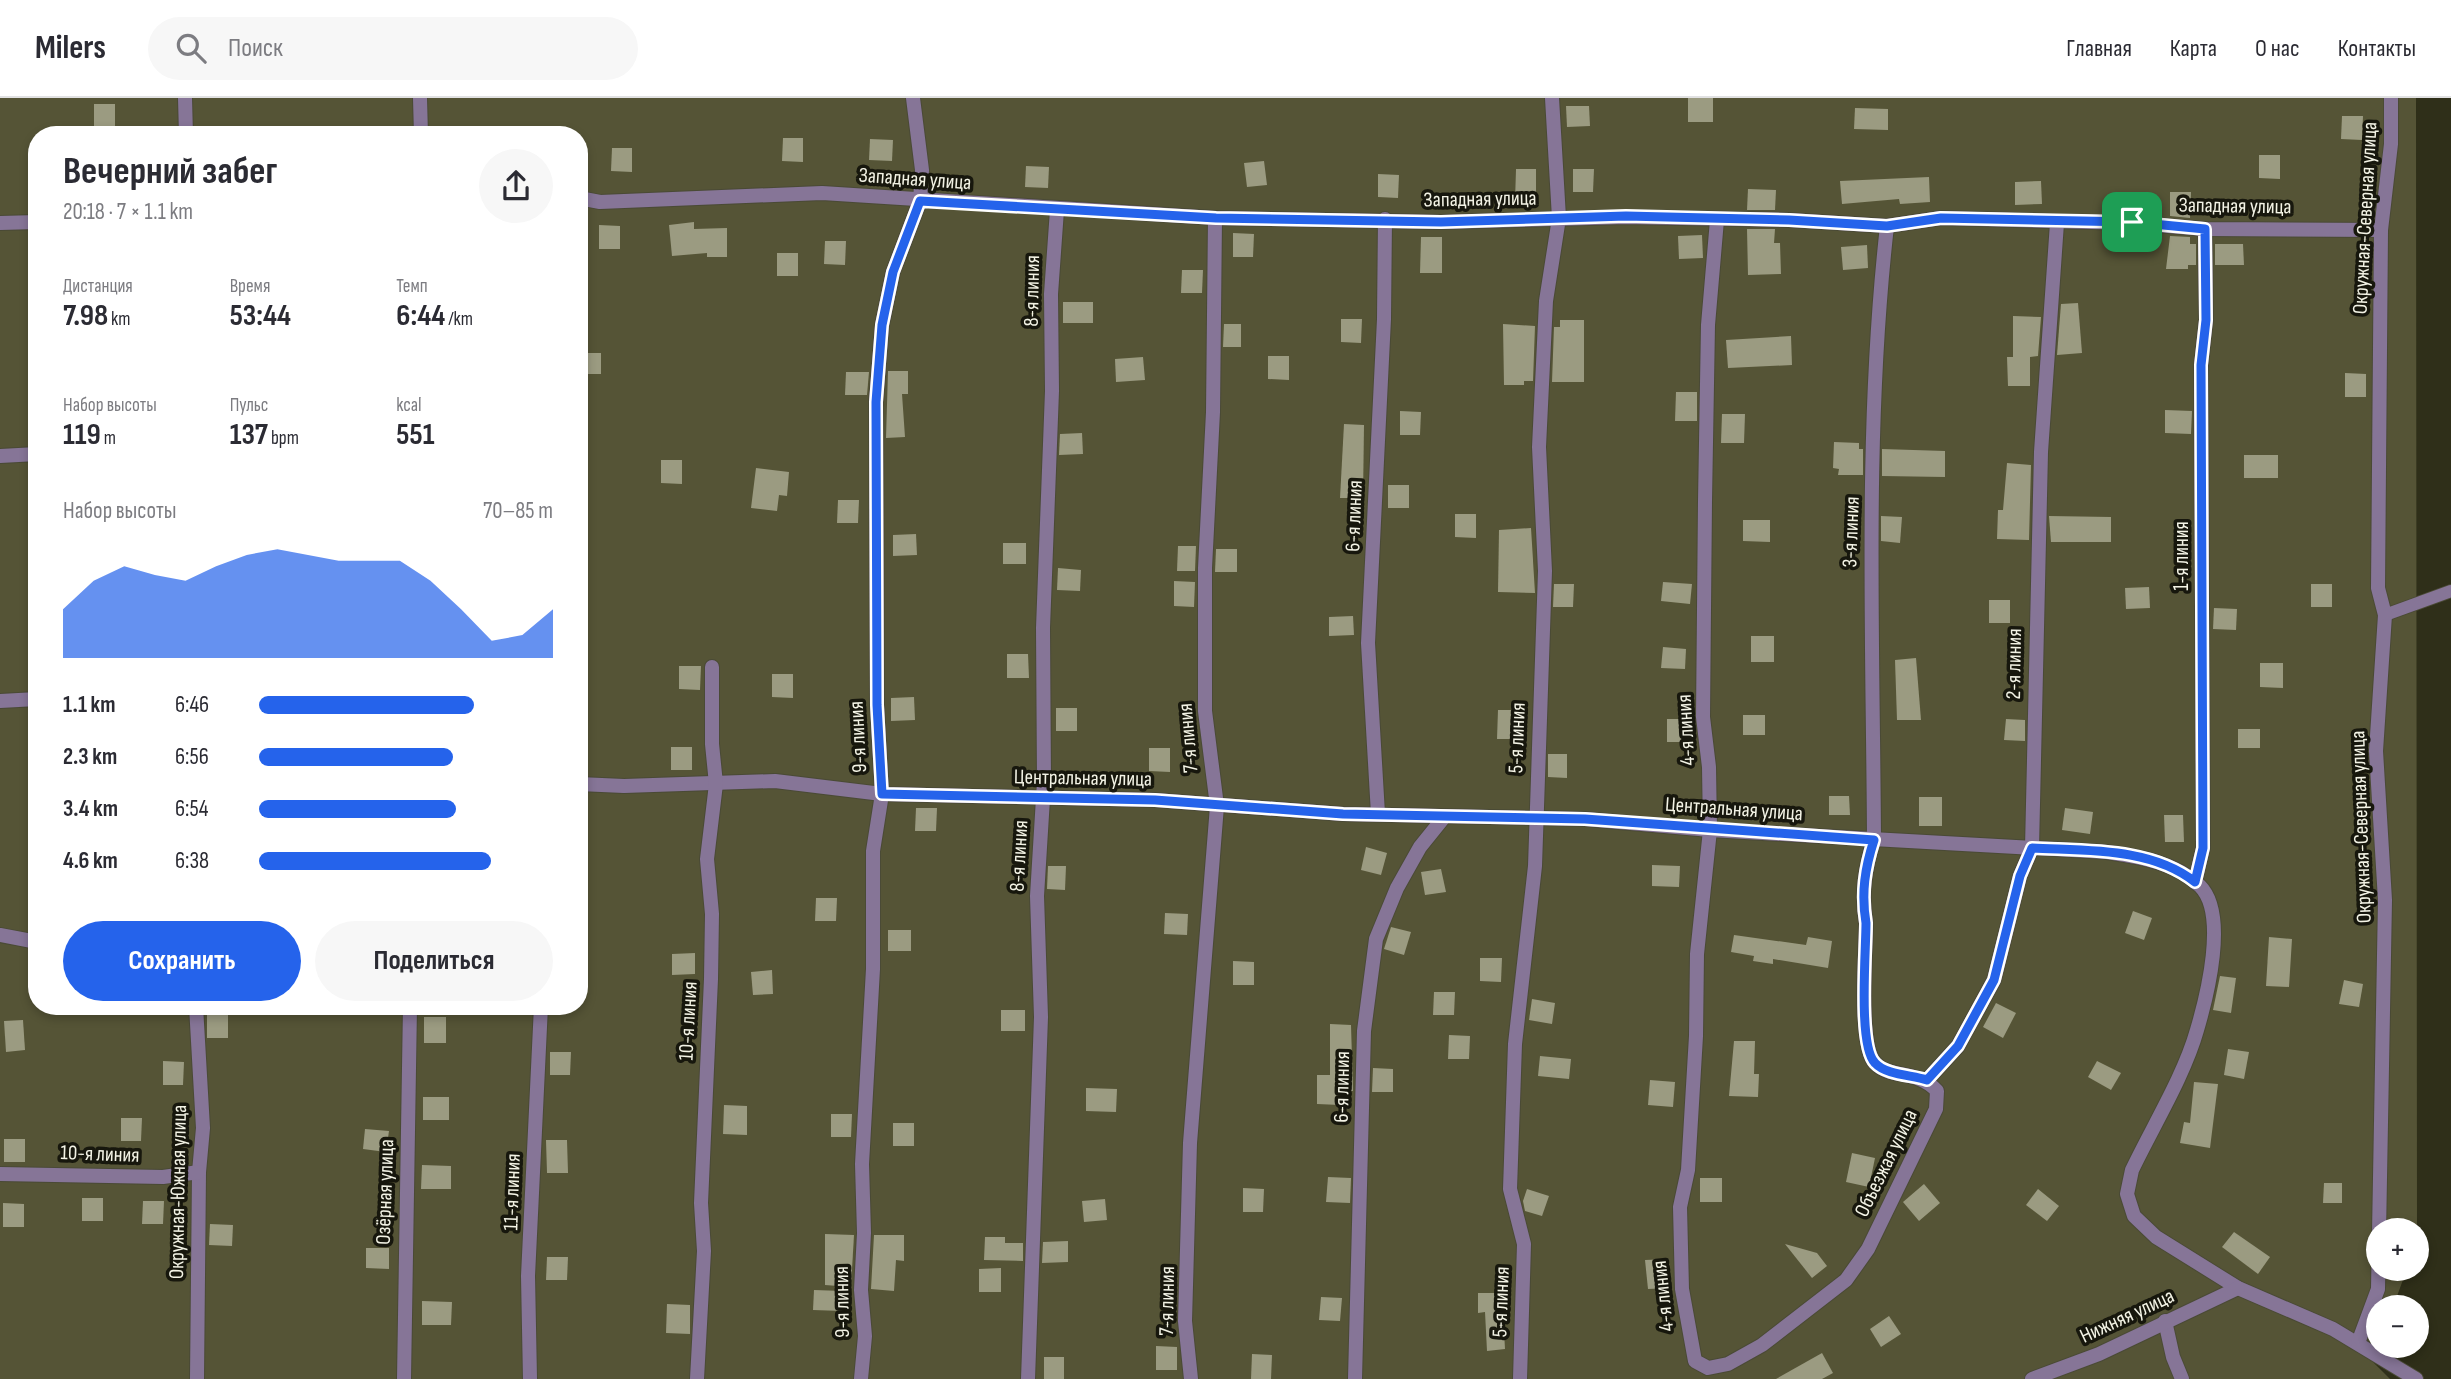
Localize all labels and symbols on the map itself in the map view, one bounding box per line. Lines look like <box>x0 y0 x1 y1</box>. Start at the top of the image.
street label: Окружная-Северная улица <box>2347 121 2383 315</box>
street label: Западная улица <box>858 163 972 195</box>
street label: Западная улица <box>1423 186 1537 212</box>
pin <box>2102 192 2162 252</box>
street label: Западная улица <box>2178 193 2292 219</box>
street label: 8-я линия <box>1019 255 1045 327</box>
street label: 6-я линия <box>1340 480 1368 552</box>
street label: 3-я линия <box>1837 496 1865 568</box>
street label: 1-я линия <box>2169 521 2194 591</box>
street label: 2-я линия <box>2001 628 2027 700</box>
street label: 4-я линия <box>1672 694 1700 766</box>
street label: 9-я линия <box>844 701 872 773</box>
street label: 7-я линия <box>1173 702 1203 774</box>
street label: 5-я линия <box>1503 702 1531 774</box>
street label: Окружная-Северная улица <box>2345 730 2377 924</box>
street label: Центральная улица <box>1014 764 1152 792</box>
street label: Центральная улица <box>1664 792 1804 826</box>
street label: 8-я линия <box>1005 820 1033 892</box>
street label: 10-я линия <box>673 981 703 1061</box>
street label: 6-я линия <box>1329 1051 1355 1123</box>
street label: Окружная-Южная улица <box>164 1105 192 1279</box>
street label: Объезжая улица <box>1849 1105 1923 1221</box>
street label: Озёрная улица <box>371 1139 399 1245</box>
street label: 10-я линия <box>60 1140 140 1168</box>
street label: 11-я линия <box>498 1153 526 1231</box>
street label: 4-я линия <box>1647 1259 1679 1333</box>
street label: 9-я линия <box>829 1266 855 1338</box>
street label: 7-я линия <box>1154 1266 1180 1336</box>
street label: 5-я линия <box>1487 1266 1515 1338</box>
street label: Нижняя улица <box>2076 1283 2178 1349</box>

